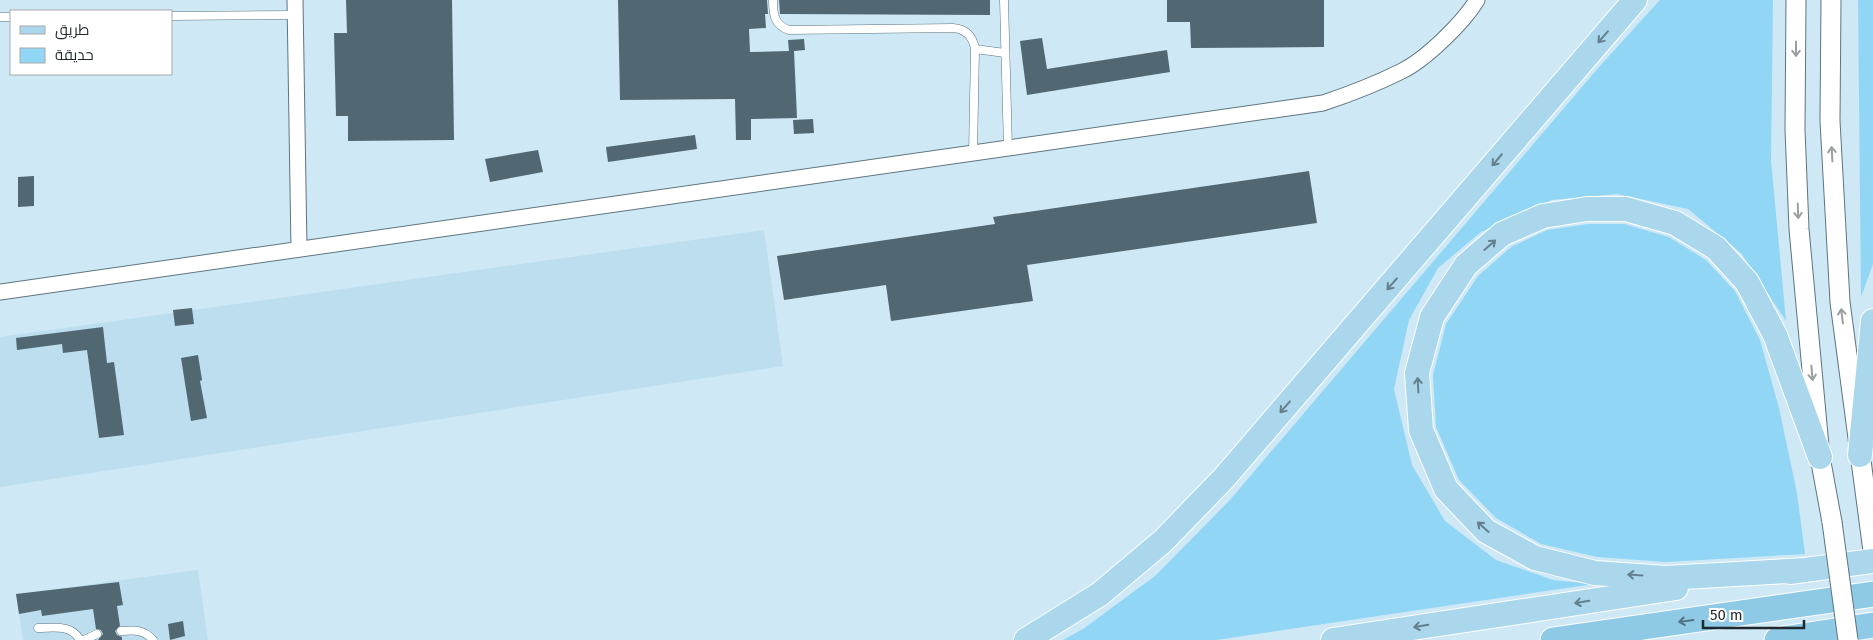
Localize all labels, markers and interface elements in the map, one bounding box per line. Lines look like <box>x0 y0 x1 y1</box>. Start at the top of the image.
legend <box>10 10 172 75</box>
text: طريق <box>55 21 89 40</box>
one-way arrow <box>1597 30 1608 43</box>
one-way arrow <box>1791 40 1801 56</box>
text: حديقة <box>55 46 94 64</box>
one-way arrow <box>1828 146 1837 162</box>
one-way arrow <box>1491 153 1502 166</box>
one-way arrow <box>1793 202 1803 219</box>
one-way arrow <box>1483 239 1496 251</box>
one-way arrow <box>1387 277 1398 290</box>
one-way arrow <box>1837 308 1847 324</box>
one-way arrow <box>1807 365 1817 381</box>
one-way arrow <box>1414 377 1423 393</box>
one-way arrow <box>1280 400 1291 413</box>
one-way arrow <box>1477 521 1490 532</box>
one-way arrow <box>1627 571 1643 580</box>
one-way arrow <box>1574 597 1590 607</box>
scale bar <box>1703 598 1804 630</box>
text: 50 m <box>1710 606 1743 624</box>
one-way arrow <box>1678 616 1694 626</box>
one-way arrow <box>1414 622 1430 632</box>

